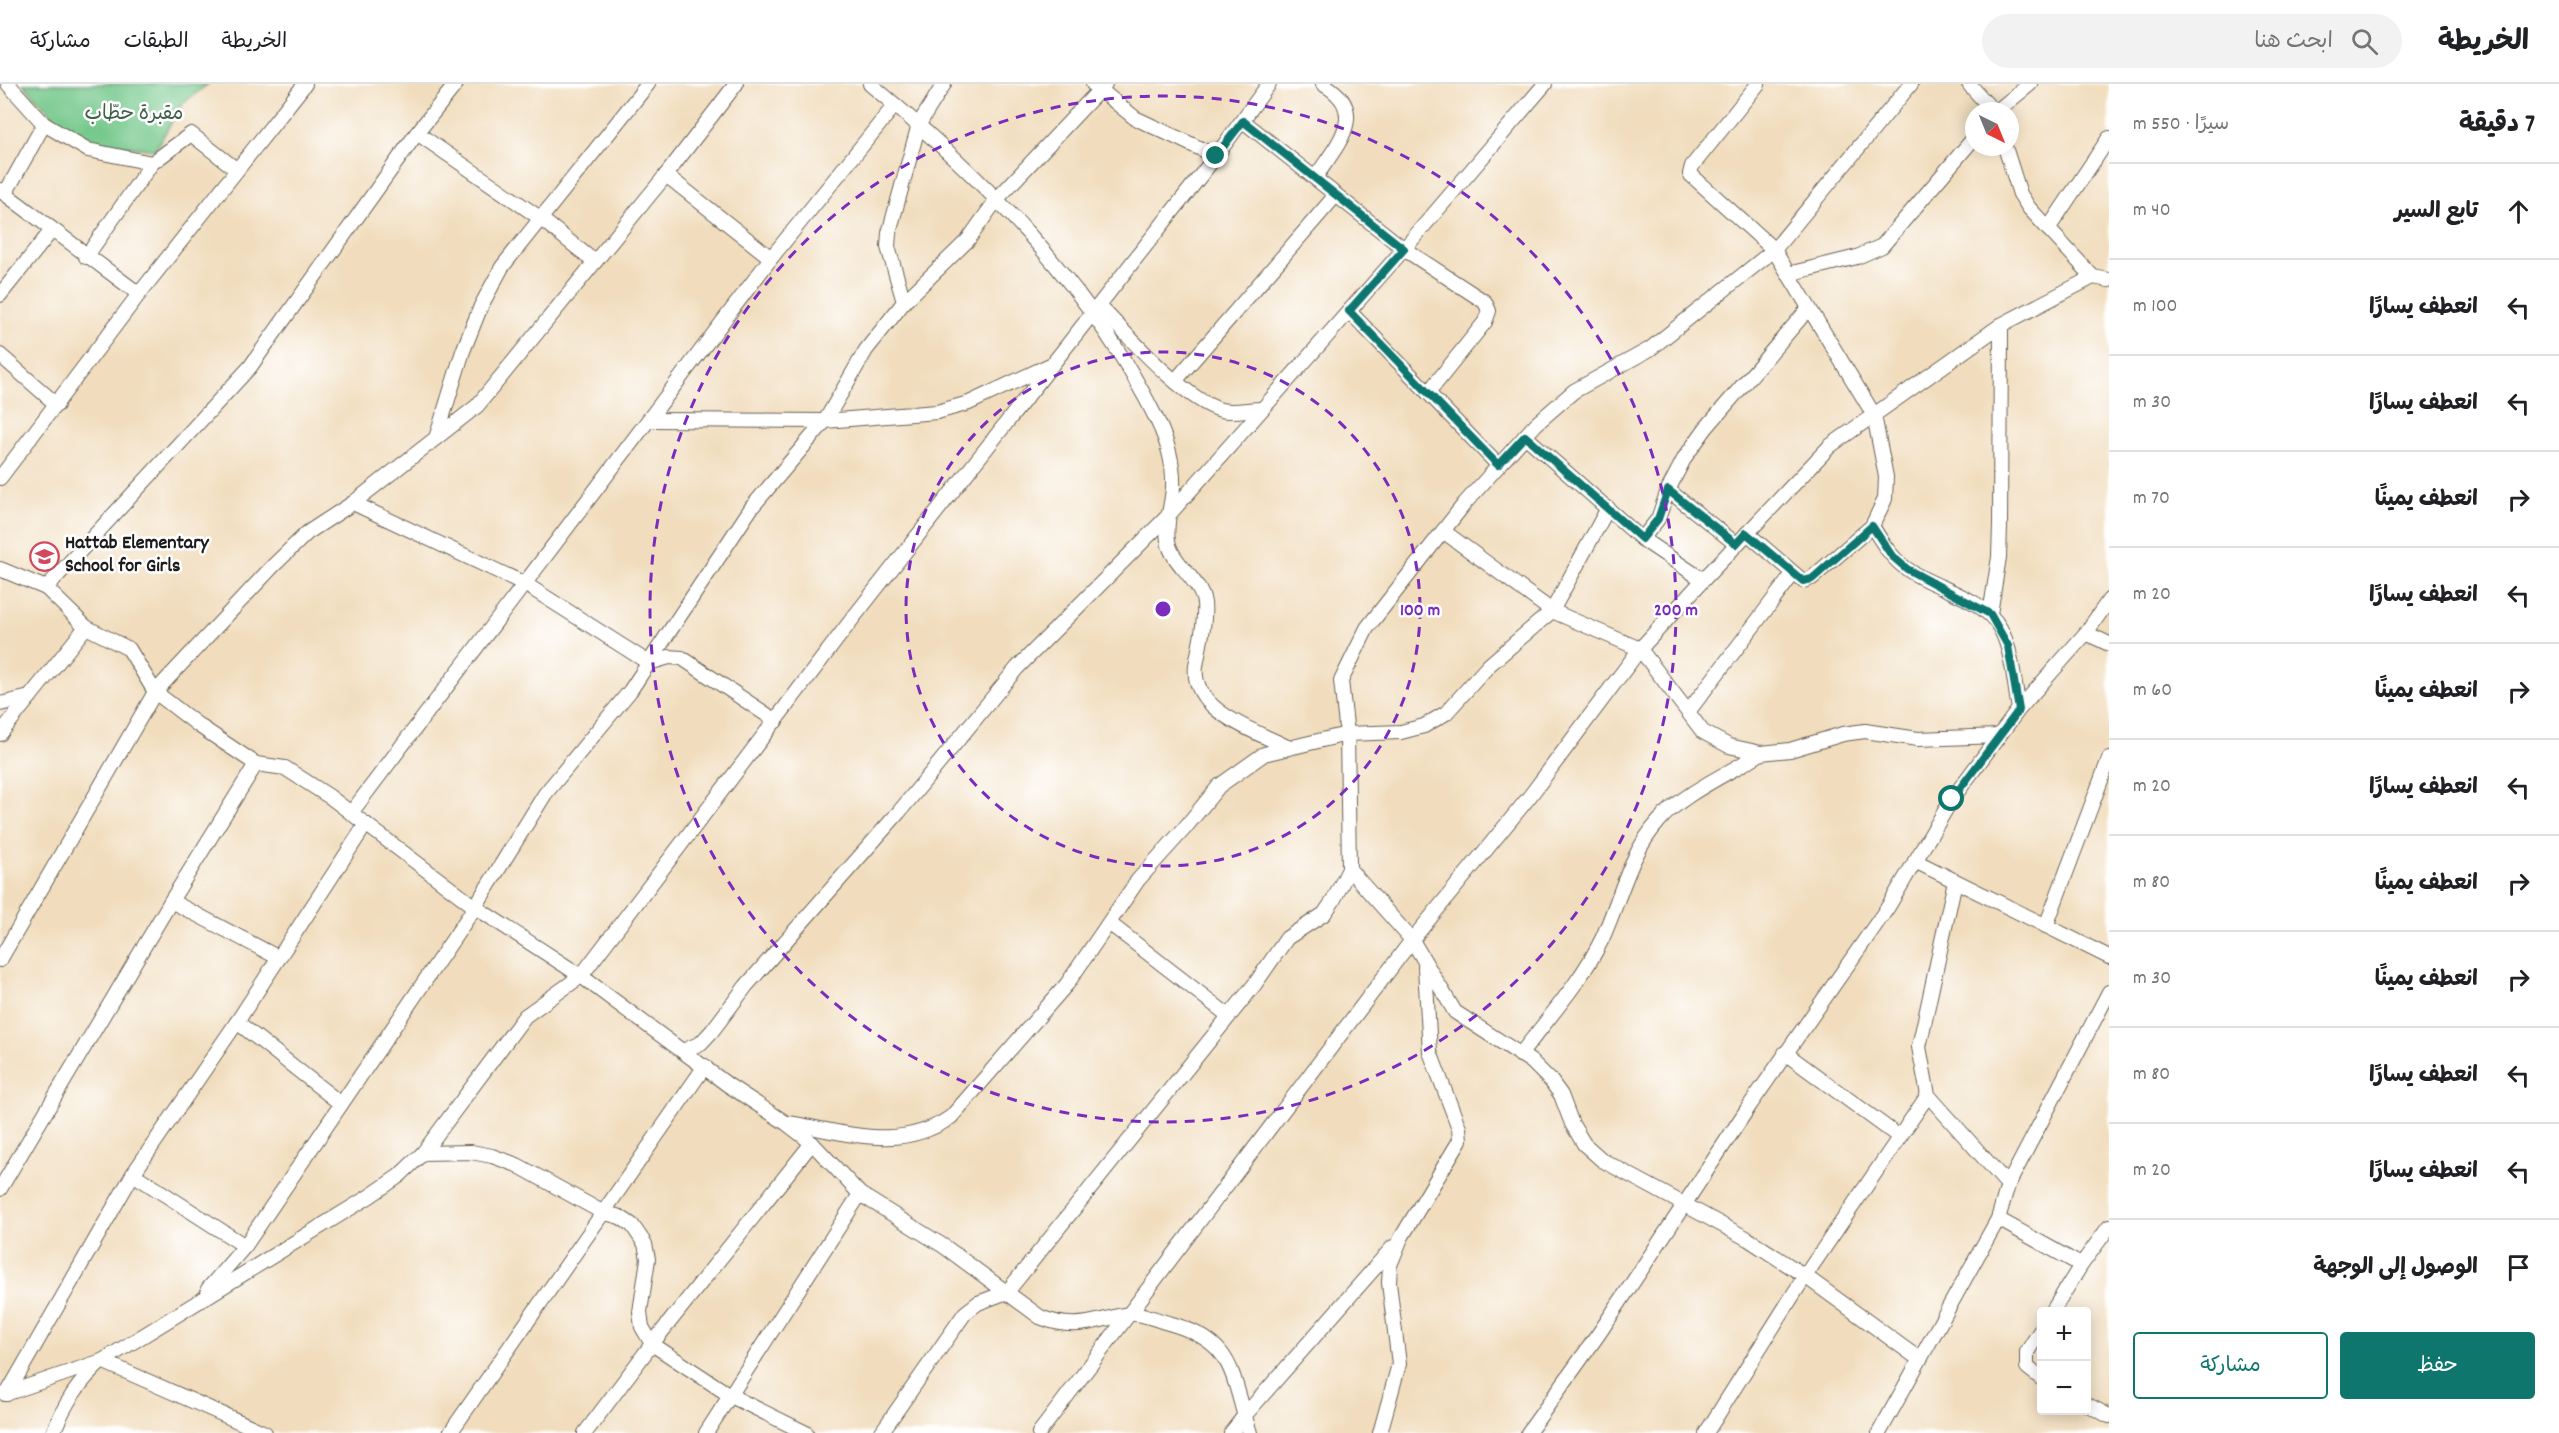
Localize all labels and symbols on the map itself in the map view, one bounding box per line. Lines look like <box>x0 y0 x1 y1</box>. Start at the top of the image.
park label: مقبرة حطّاب <box>84 101 184 129</box>
north arrow <box>1965 102 2019 156</box>
route end <box>1202 142 1228 168</box>
place label: Hattab Elementary School for Girls <box>65 530 210 581</box>
school or university icon: Hattab Elementary School for Girls <box>28 540 60 572</box>
centre of rings <box>1153 599 1173 619</box>
text: 100 m <box>1400 599 1440 624</box>
text: 200 m <box>1654 599 1698 624</box>
route start <box>1938 785 1964 811</box>

